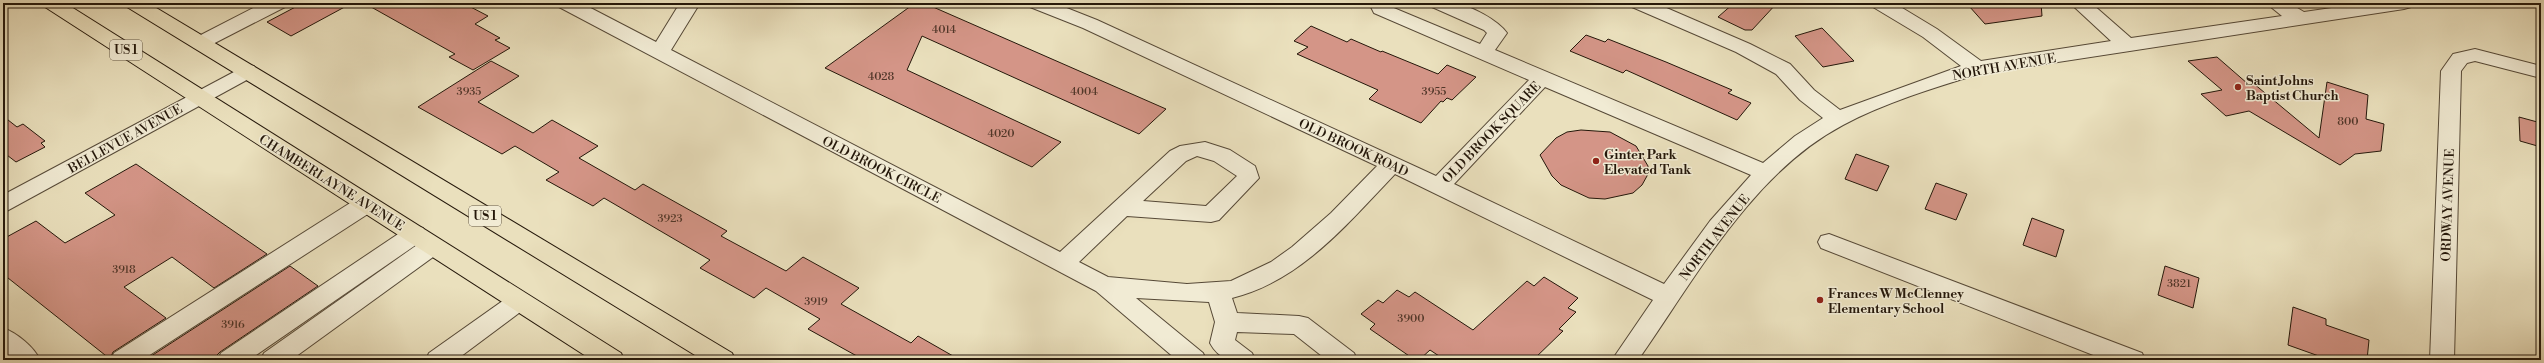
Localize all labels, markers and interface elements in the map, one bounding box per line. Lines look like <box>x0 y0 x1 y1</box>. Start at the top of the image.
house number: 4014 <box>932 23 957 37</box>
road number: US 1 <box>110 40 142 60</box>
street label: NORTH AVENUE <box>1951 50 2057 84</box>
house number: 4028 <box>868 70 895 84</box>
place label: Saint Johns Baptist Church <box>2246 73 2339 104</box>
street label: OLD BROOK SQUARE <box>1439 78 1544 187</box>
marker: Saint Johns Baptist Church <box>2233 82 2243 92</box>
house number: 3935 <box>457 85 481 99</box>
house number: 4004 <box>1070 85 1098 99</box>
house number: 3955 <box>1422 85 1446 99</box>
street label: BELLEVUE AVENUE <box>65 101 185 177</box>
street label: OLD BROOK ROAD <box>1296 115 1411 180</box>
house number: 800 <box>2337 115 2359 129</box>
house number: 4020 <box>987 127 1015 141</box>
street label: CHAMBERLAYNE AVENUE <box>256 131 407 234</box>
street label: OLD BROOK CIRCLE <box>819 133 944 207</box>
place label: Ginter Park Elevated Tank <box>1604 147 1692 178</box>
street label: ORDWAY AVENUE <box>2438 148 2458 262</box>
marker: Ginter Park Elevated Tank <box>1591 156 1601 166</box>
street label: NORTH AVENUE <box>1676 191 1753 284</box>
road number: US 1 <box>469 206 501 226</box>
house number: 3923 <box>657 212 683 226</box>
house number: 3918 <box>112 263 136 277</box>
house number: 3821 <box>2167 277 2191 291</box>
place label: Frances W McClenney Elementary School <box>1828 286 1964 317</box>
house number: 3919 <box>804 295 828 309</box>
marker: Frances W McClenney Elementary School <box>1815 295 1825 305</box>
house number: 3900 <box>1397 312 1425 326</box>
house number: 3916 <box>221 318 245 332</box>

